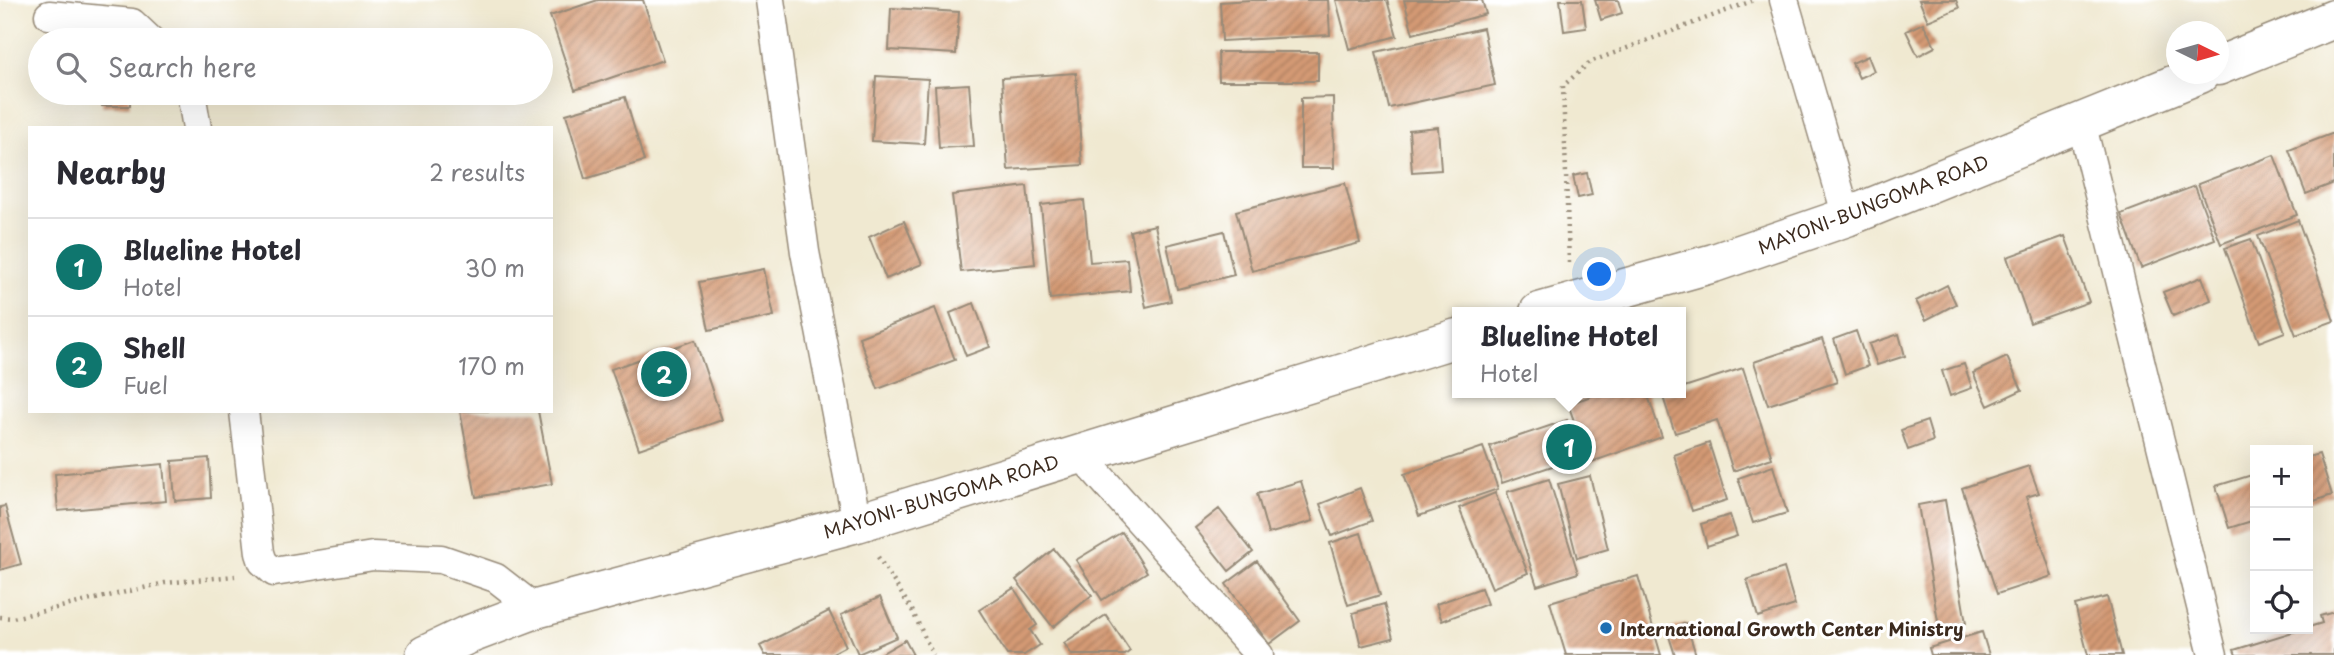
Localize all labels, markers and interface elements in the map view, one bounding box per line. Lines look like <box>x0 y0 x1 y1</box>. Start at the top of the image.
north arrow <box>2166 21 2229 84</box>
search box <box>28 28 553 105</box>
text: Search here <box>108 47 257 86</box>
icon: search <box>52 48 90 86</box>
street label: MAYONI-BUNGOMA ROAD <box>1754 147 1992 261</box>
text: Nearby <box>56 149 166 194</box>
text: 2 results <box>429 154 525 189</box>
text: Blueline Hotel <box>123 230 301 269</box>
text: 1 <box>74 250 85 285</box>
text: 30 m <box>464 250 525 285</box>
your location <box>1582 257 1616 291</box>
text: Hotel <box>123 269 182 304</box>
popup <box>1452 307 1686 398</box>
text: Blueline Hotel <box>1480 316 1658 355</box>
text: Shell <box>123 328 186 367</box>
text: 2 <box>71 348 87 383</box>
text: 170 m <box>458 348 525 383</box>
pin: 2 <box>641 348 687 400</box>
text: Hotel <box>1480 355 1539 390</box>
text: Fuel <box>123 367 168 402</box>
pin: 1 <box>1546 421 1592 473</box>
map controls <box>2250 445 2313 634</box>
button: + <box>2250 445 2313 508</box>
street label: MAYONI-BUNGOMA ROAD <box>820 447 1062 545</box>
button: − <box>2250 508 2313 571</box>
button: locate <box>2250 571 2313 634</box>
place label: International Growth Center Ministry <box>1620 615 1963 642</box>
marker: International Growth Center Ministry <box>1598 620 1614 636</box>

